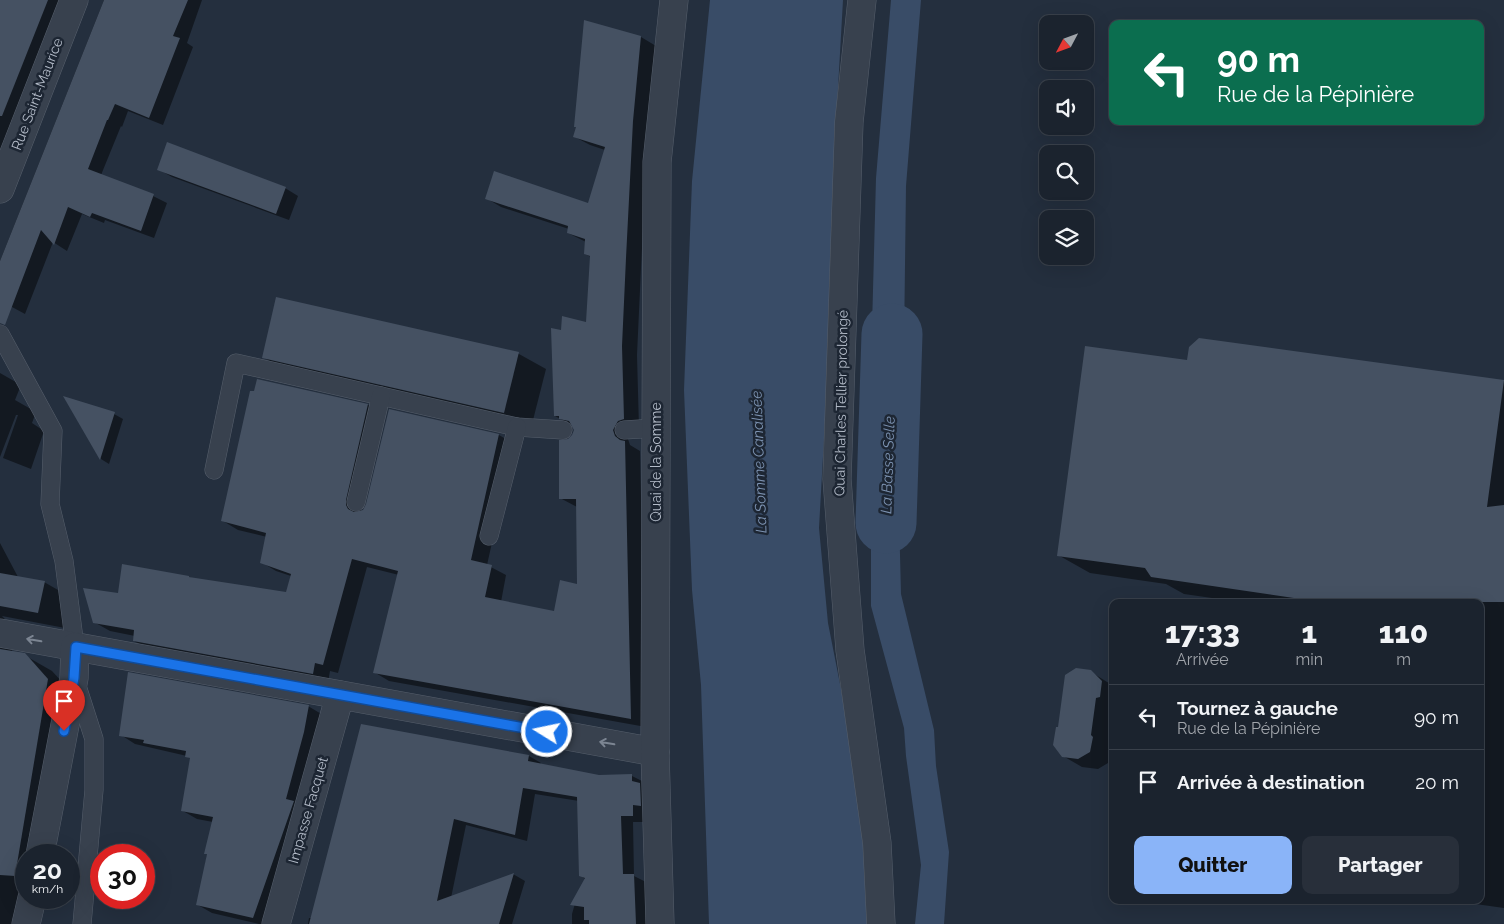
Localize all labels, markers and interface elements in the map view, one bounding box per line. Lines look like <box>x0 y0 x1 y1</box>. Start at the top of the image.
north arrow <box>1039 15 1094 70</box>
map controls <box>1039 15 1094 265</box>
street label: Rue Saint-Maurice <box>8 36 66 152</box>
text: 90 m <box>1217 39 1300 80</box>
icon: left <box>1134 40 1199 105</box>
button: sound <box>1039 80 1094 135</box>
text: Rue de la Pépinière <box>1217 81 1414 107</box>
button: search <box>1039 145 1094 200</box>
button: layers <box>1039 210 1094 265</box>
street label: Quai Charles Tellier prolongé <box>831 310 851 496</box>
water label: La Somme Canalisée <box>748 390 770 534</box>
street label: Quai de la Somme <box>648 402 664 522</box>
water label: La Basse Selle <box>877 416 899 514</box>
text: 17:33 <box>1165 615 1240 650</box>
text: 1 <box>1302 615 1317 650</box>
text: 110 <box>1379 615 1428 650</box>
one-way arrow <box>26 634 42 644</box>
text: Arrivée <box>1176 650 1229 669</box>
text: min <box>1296 650 1323 669</box>
text: m <box>1396 650 1411 669</box>
pin <box>43 680 85 731</box>
icon: arrive <box>50 687 78 715</box>
text: Tournez à gauche <box>1177 697 1338 719</box>
icon: left <box>1134 703 1162 731</box>
position arrow <box>520 705 572 757</box>
text: 90 m <box>1414 706 1459 728</box>
text: Rue de la Pépinière <box>1177 719 1320 738</box>
one-way arrow <box>599 738 615 748</box>
street label: Impasse Facquet <box>285 754 331 865</box>
icon: arrive <box>1134 768 1162 796</box>
text: Arrivée à destination <box>1177 771 1365 793</box>
text: 20 m <box>1415 771 1459 793</box>
button: Quitter <box>1134 836 1292 894</box>
button: Partager <box>1302 836 1459 894</box>
speed limit sign: 30 <box>90 844 155 909</box>
text: 20 <box>33 855 62 885</box>
text: km/h <box>32 882 63 896</box>

